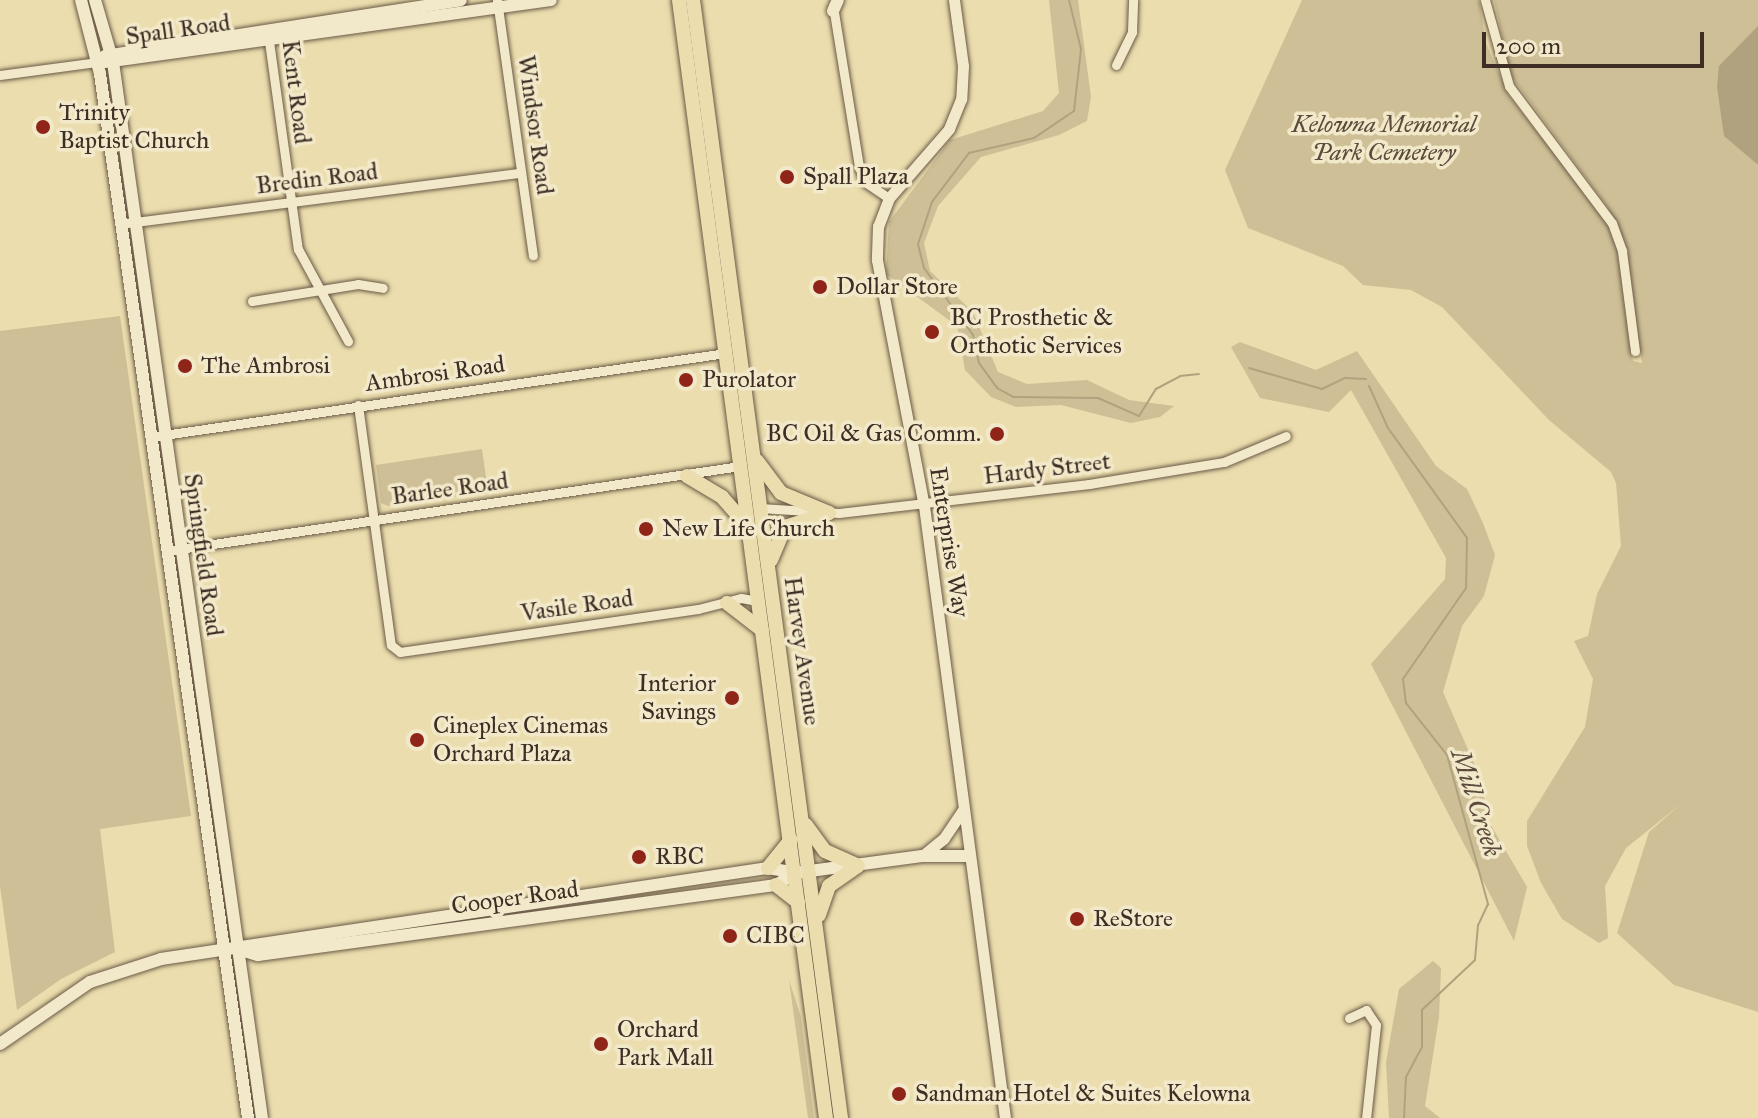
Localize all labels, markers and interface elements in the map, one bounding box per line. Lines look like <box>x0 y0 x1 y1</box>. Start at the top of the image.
street label: Spall Road <box>124 8 232 52</box>
scale bar <box>1486 16 1708 66</box>
text: 200 m <box>1496 31 1561 61</box>
street label: Kent Road <box>275 38 317 146</box>
street label: Windsor Road <box>511 53 559 197</box>
place label: Trinity Baptist Church <box>59 99 209 155</box>
park label: Kelowna Memorial Park Cemetery <box>1292 111 1476 167</box>
marker: Trinity Baptist Church <box>34 118 52 136</box>
street label: Bredin Road <box>254 157 380 201</box>
place label: Spall Plaza <box>803 163 909 191</box>
marker: Spall Plaza <box>778 168 796 186</box>
place label: Dollar Store <box>836 273 958 301</box>
marker: Dollar Store <box>811 278 829 296</box>
place label: BC Prosthetic & Orthotic Services <box>950 304 1122 360</box>
marker: BC Prosthetic & Orthotic Services <box>921 321 943 343</box>
street label: Ambrosi Road <box>363 350 507 398</box>
place label: The Ambrosi <box>201 352 330 380</box>
marker: The Ambrosi <box>176 357 194 375</box>
place label: Purolator <box>702 366 796 394</box>
marker: Purolator <box>677 371 695 389</box>
place label: BC Oil & Gas Comm. <box>766 420 981 448</box>
marker: BC Oil & Gas Comm. <box>988 425 1006 443</box>
street label: Hardy Street <box>982 447 1112 491</box>
street label: Enterprise Way <box>923 465 975 619</box>
street label: Barlee Road <box>390 467 510 511</box>
street label: Springfield Road <box>177 472 229 638</box>
place label: New Life Church <box>662 515 835 543</box>
marker: New Life Church <box>637 520 655 538</box>
street label: Harvey Avenue <box>777 575 827 727</box>
street label: Vasile Road <box>519 584 635 628</box>
place label: Interior Savings <box>638 670 716 726</box>
marker: Interior Savings <box>723 689 741 707</box>
place label: Cineplex Cinemas Orchard Plaza <box>433 712 608 768</box>
marker: Cineplex Cinemas Orchard Plaza <box>408 731 426 749</box>
water label: Mill Creek <box>1444 745 1508 861</box>
place label: RBC <box>655 843 704 871</box>
marker: RBC <box>630 848 648 866</box>
street label: Cooper Road <box>450 875 580 921</box>
place label: ReStore <box>1093 905 1173 933</box>
marker: ReStore <box>1068 910 1086 928</box>
place label: CIBC <box>746 922 805 950</box>
marker: CIBC <box>721 927 739 945</box>
place label: Orchard Park Mall <box>617 1016 713 1072</box>
marker: Orchard Park Mall <box>592 1035 610 1053</box>
place label: Sandman Hotel & Suites Kelowna <box>915 1080 1250 1108</box>
marker: Sandman Hotel & Suites Kelowna <box>890 1085 908 1103</box>

